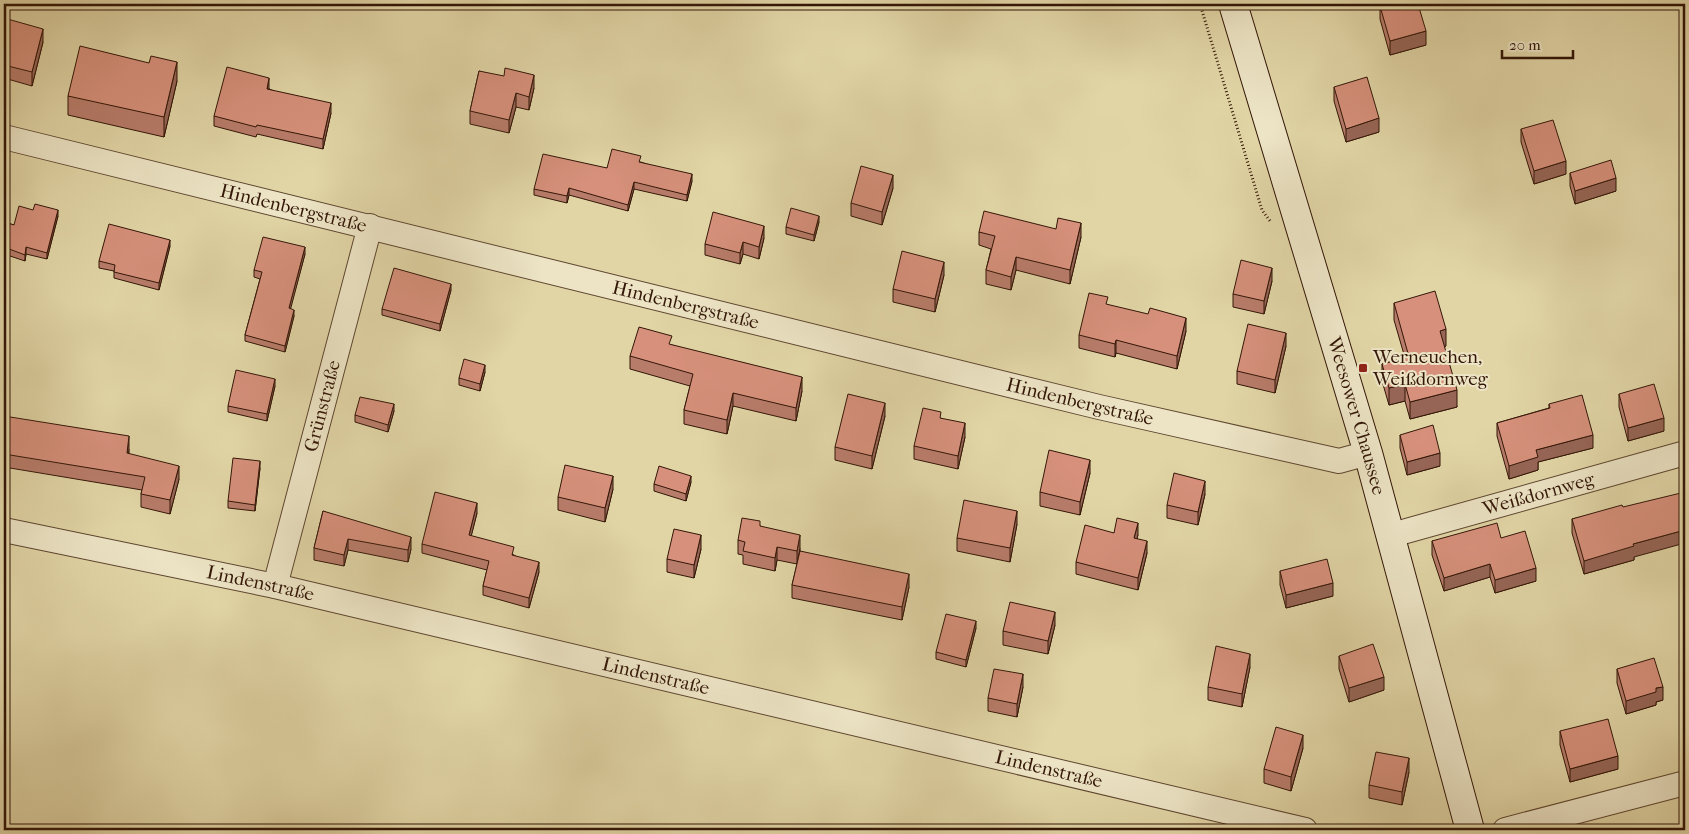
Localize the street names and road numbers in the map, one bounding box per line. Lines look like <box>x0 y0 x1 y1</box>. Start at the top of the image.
street label: Hindenbergstraße <box>218 180 369 237</box>
street label: Hindenbergstraße <box>610 276 761 334</box>
street label: Weesower Chaussee <box>1322 333 1390 497</box>
street label: Grünstraße <box>300 358 345 454</box>
street label: Hindenbergstraße <box>1004 374 1155 430</box>
street label: Weißdornweg <box>1479 468 1597 520</box>
street label: Lindenstraße <box>205 561 316 606</box>
street label: Lindenstraße <box>600 653 711 700</box>
street label: Lindenstraße <box>993 746 1105 793</box>

